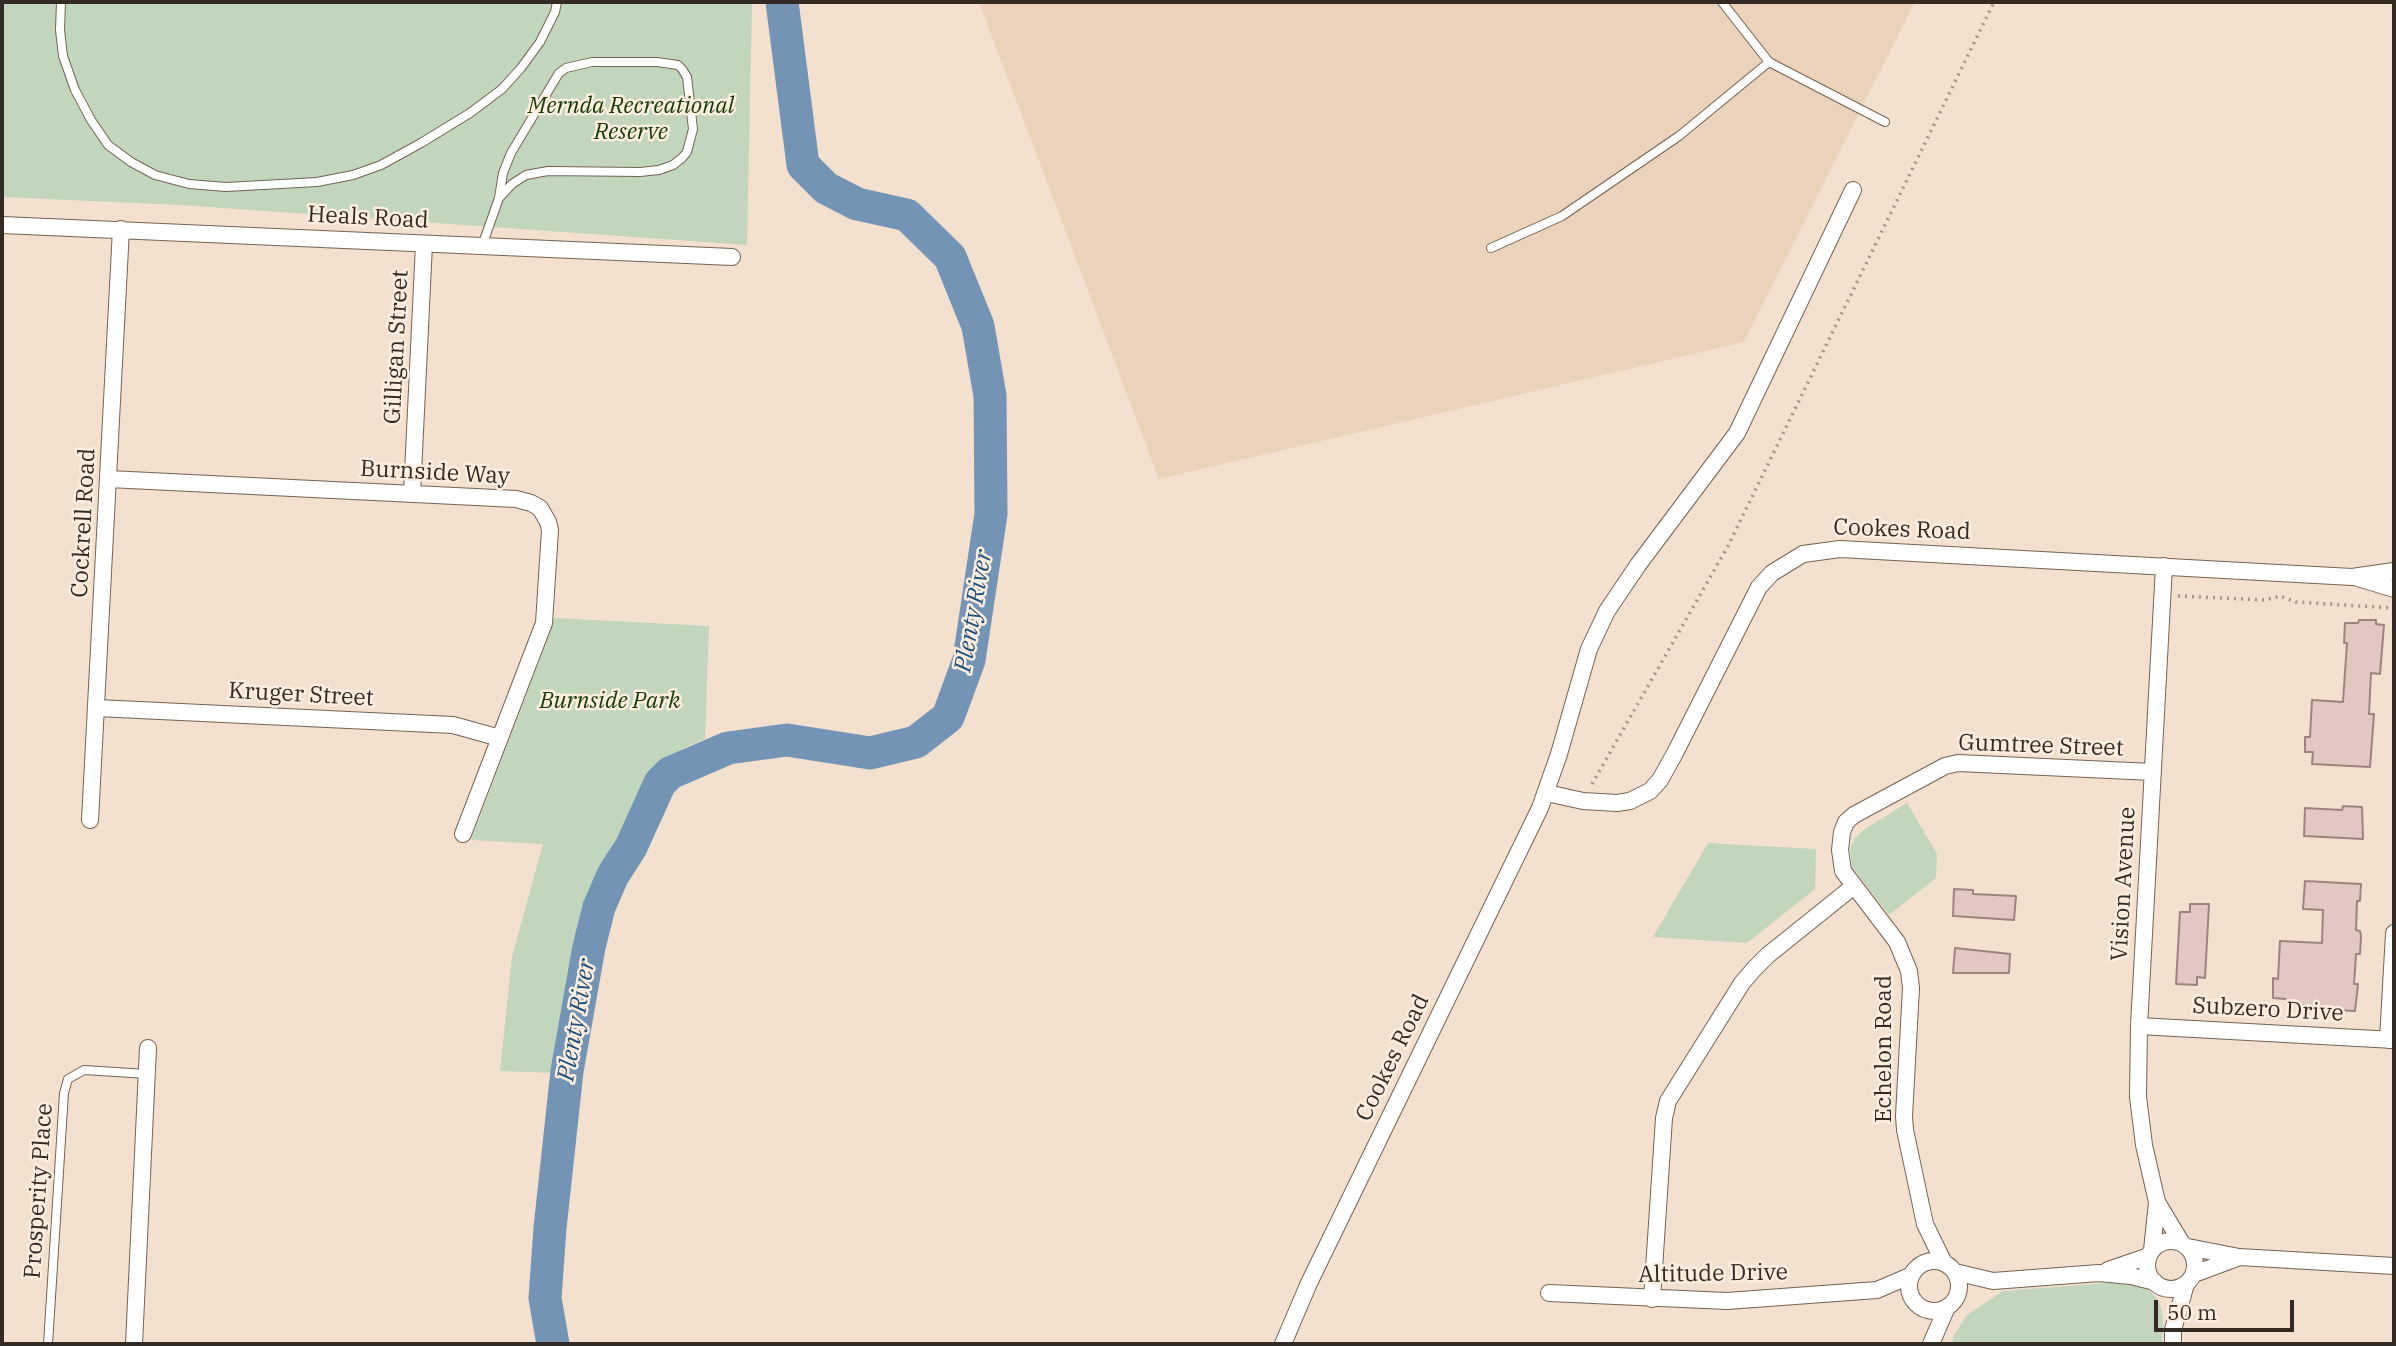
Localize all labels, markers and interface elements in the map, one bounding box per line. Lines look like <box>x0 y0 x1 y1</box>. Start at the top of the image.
park label: Mernda Recreational Reserve <box>528 92 734 146</box>
street label: Heals Road <box>307 201 429 235</box>
street label: Gilligan Street <box>379 269 415 425</box>
street label: Cockrell Road <box>66 448 102 598</box>
street label: Burnside Way <box>359 455 511 491</box>
street label: Cookes Road <box>1833 514 1971 546</box>
water label: Plenty River <box>949 548 999 674</box>
street label: Kruger Street <box>228 677 374 713</box>
park label: Burnside Park <box>539 687 681 715</box>
street label: Gumtree Street <box>1958 729 2124 763</box>
street label: Vision Avenue <box>2106 806 2142 962</box>
water label: Plenty River <box>552 957 602 1083</box>
street label: Echelon Road <box>1870 975 1898 1123</box>
street label: Cookes Road <box>1350 990 1436 1126</box>
street label: Subzero Drive <box>2192 992 2344 1028</box>
street label: Prosperity Place <box>19 1102 59 1280</box>
street label: Altitude Drive <box>1638 1259 1788 1289</box>
scale bar <box>2158 1286 2298 1330</box>
text: 50 m <box>2167 1298 2217 1326</box>

